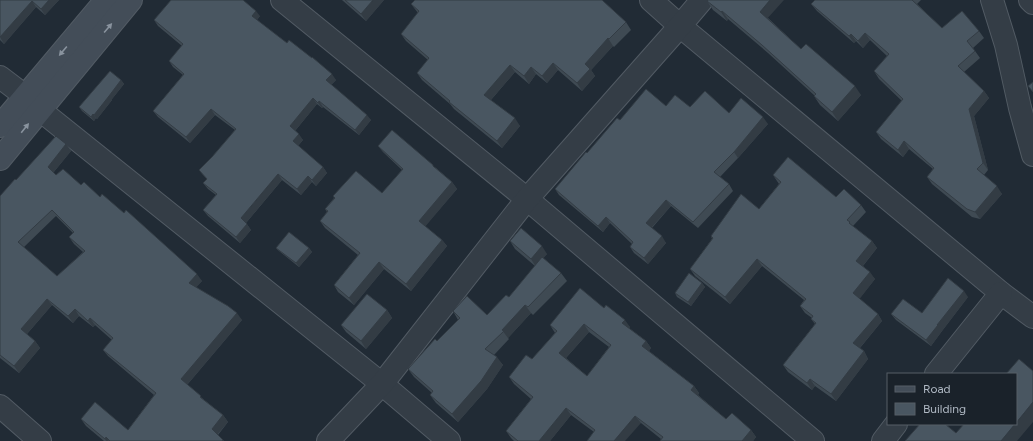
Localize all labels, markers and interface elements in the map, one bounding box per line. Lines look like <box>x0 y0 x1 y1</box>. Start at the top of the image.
one-way arrow <box>103 23 112 34</box>
one-way arrow <box>58 46 67 57</box>
one-way arrow <box>20 123 29 134</box>
legend <box>887 373 1017 425</box>
text: Road <box>923 382 951 396</box>
text: Building <box>923 402 966 416</box>

